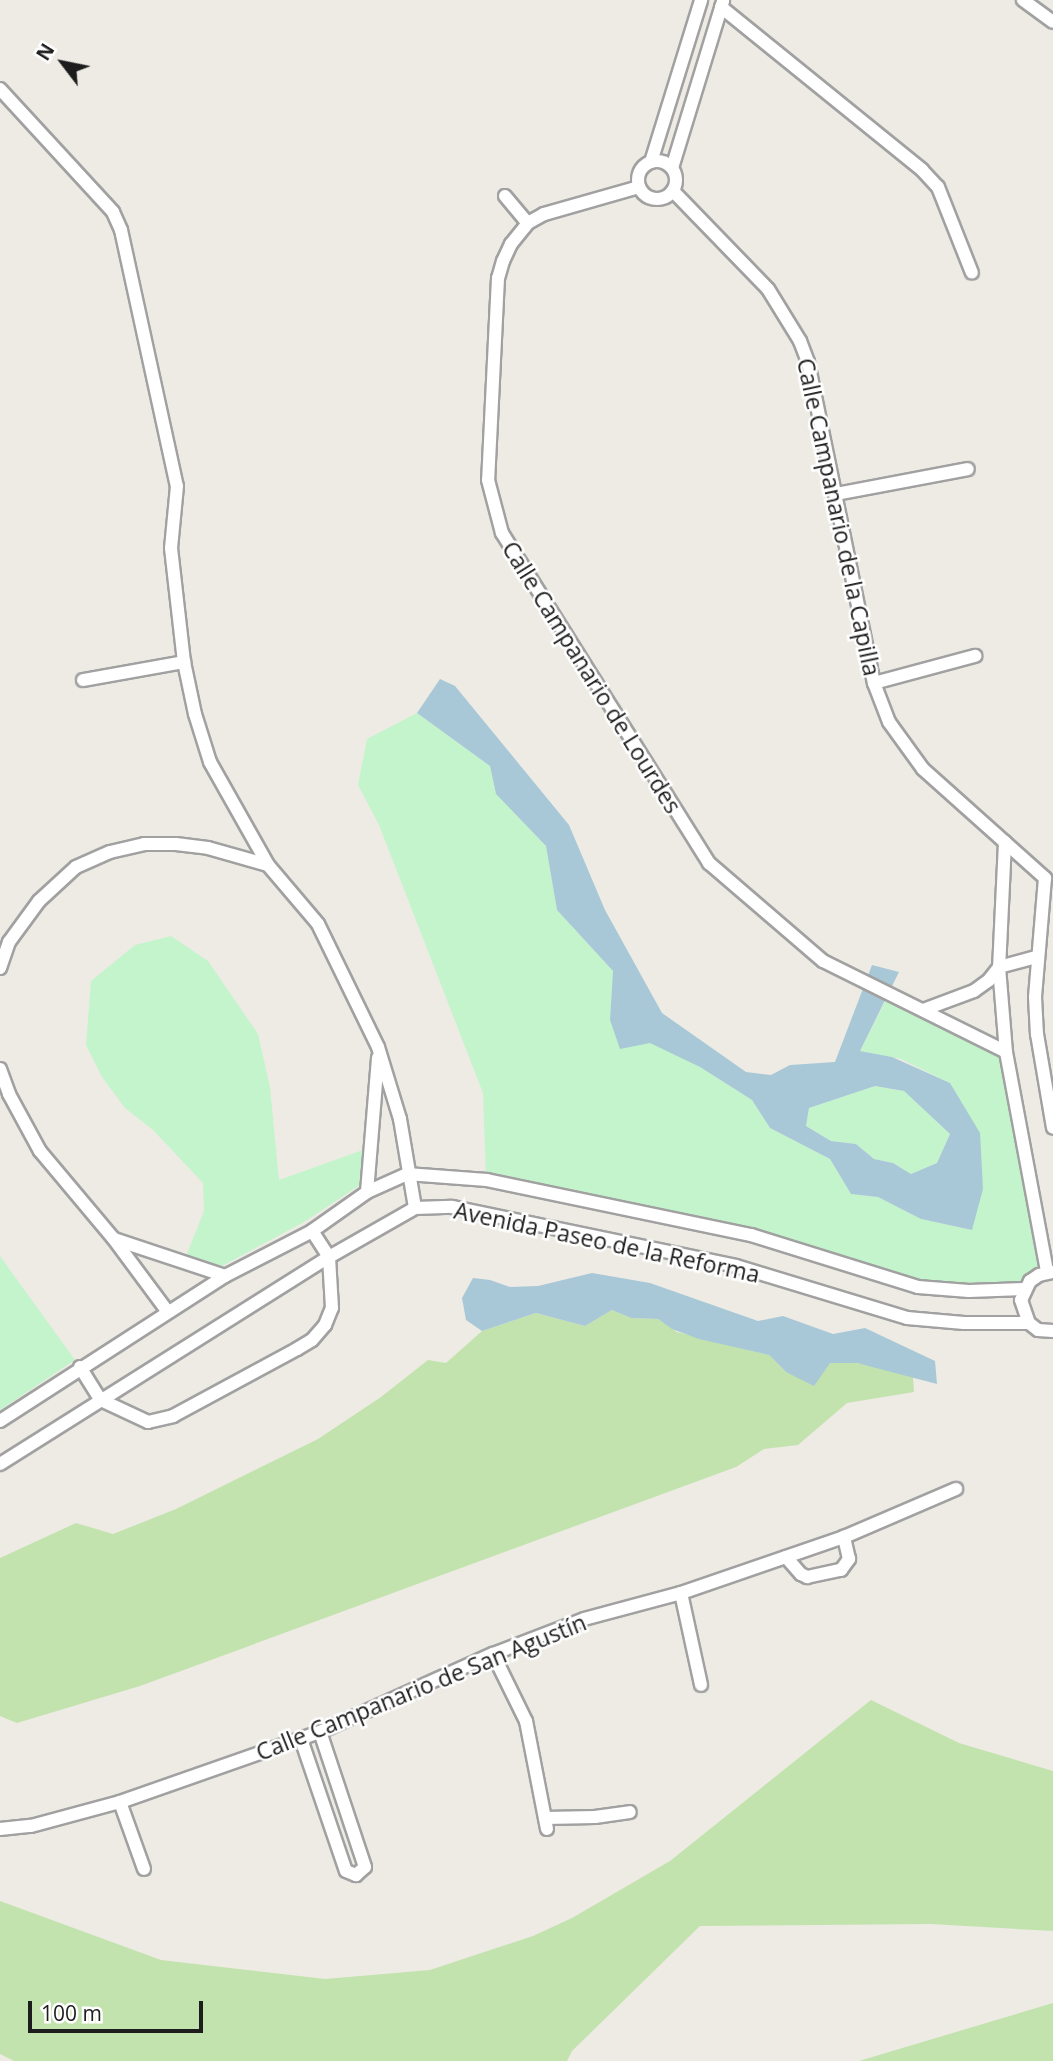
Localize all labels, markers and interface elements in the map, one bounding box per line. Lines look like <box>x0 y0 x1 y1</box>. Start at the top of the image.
north arrow <box>28 28 98 98</box>
text: N <box>30 38 60 65</box>
street label: Calle Campanario de la Capilla <box>792 356 886 678</box>
street label: Calle Campanario de Lourdes <box>497 536 687 818</box>
street label: Avenida Paseo de la Reforma <box>452 1196 762 1288</box>
street label: Calle Campanario de San Agustín <box>252 1608 590 1766</box>
scale bar <box>32 1988 206 2032</box>
text: 100 m <box>41 1999 102 2027</box>

